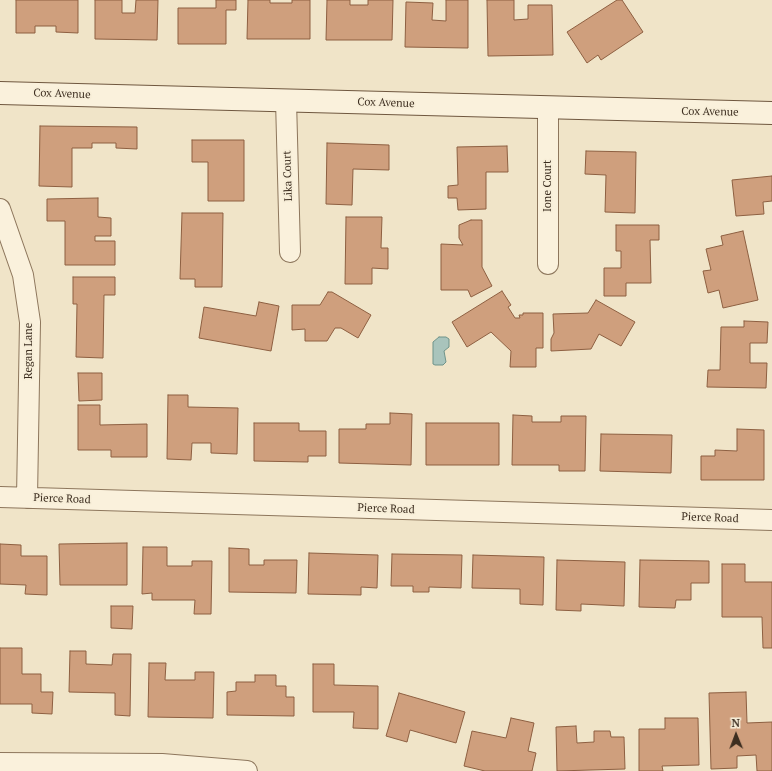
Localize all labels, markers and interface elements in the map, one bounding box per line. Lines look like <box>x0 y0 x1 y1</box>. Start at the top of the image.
street label: Cox Avenue <box>33 86 91 102</box>
street label: Cox Avenue <box>357 95 415 111</box>
street label: Cox Avenue <box>681 105 739 119</box>
street label: Lika Court <box>281 150 295 202</box>
street label: Ione Court <box>541 160 555 212</box>
street label: Regan Lane <box>22 323 36 379</box>
street label: Pierce Road <box>33 491 91 507</box>
street label: Pierce Road <box>357 501 415 517</box>
street label: Pierce Road <box>681 510 739 526</box>
north arrow <box>716 715 756 755</box>
text: N <box>731 716 740 730</box>

